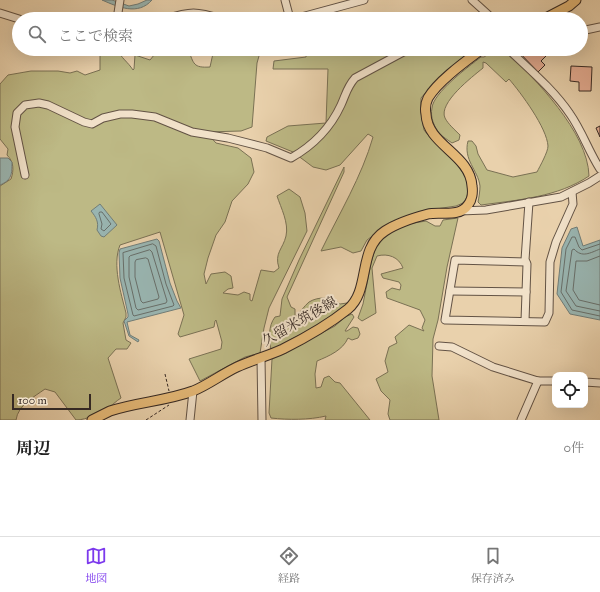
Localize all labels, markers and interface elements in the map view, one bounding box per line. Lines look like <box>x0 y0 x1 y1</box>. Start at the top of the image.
search box <box>12 12 588 56</box>
icon: search <box>26 23 48 45</box>
text: ここで検索 <box>58 27 133 45</box>
street label: 久留米筑後線 <box>259 293 340 350</box>
map controls <box>552 372 588 408</box>
button: locate <box>552 372 588 408</box>
scale bar <box>12 392 91 411</box>
text: 100 m <box>18 394 47 407</box>
text: 周辺 <box>16 438 50 459</box>
text: 0件 <box>563 440 584 456</box>
tab: 地図 <box>85 545 107 585</box>
tab: 経路 <box>278 545 300 585</box>
tab: 保存済み <box>471 545 515 585</box>

